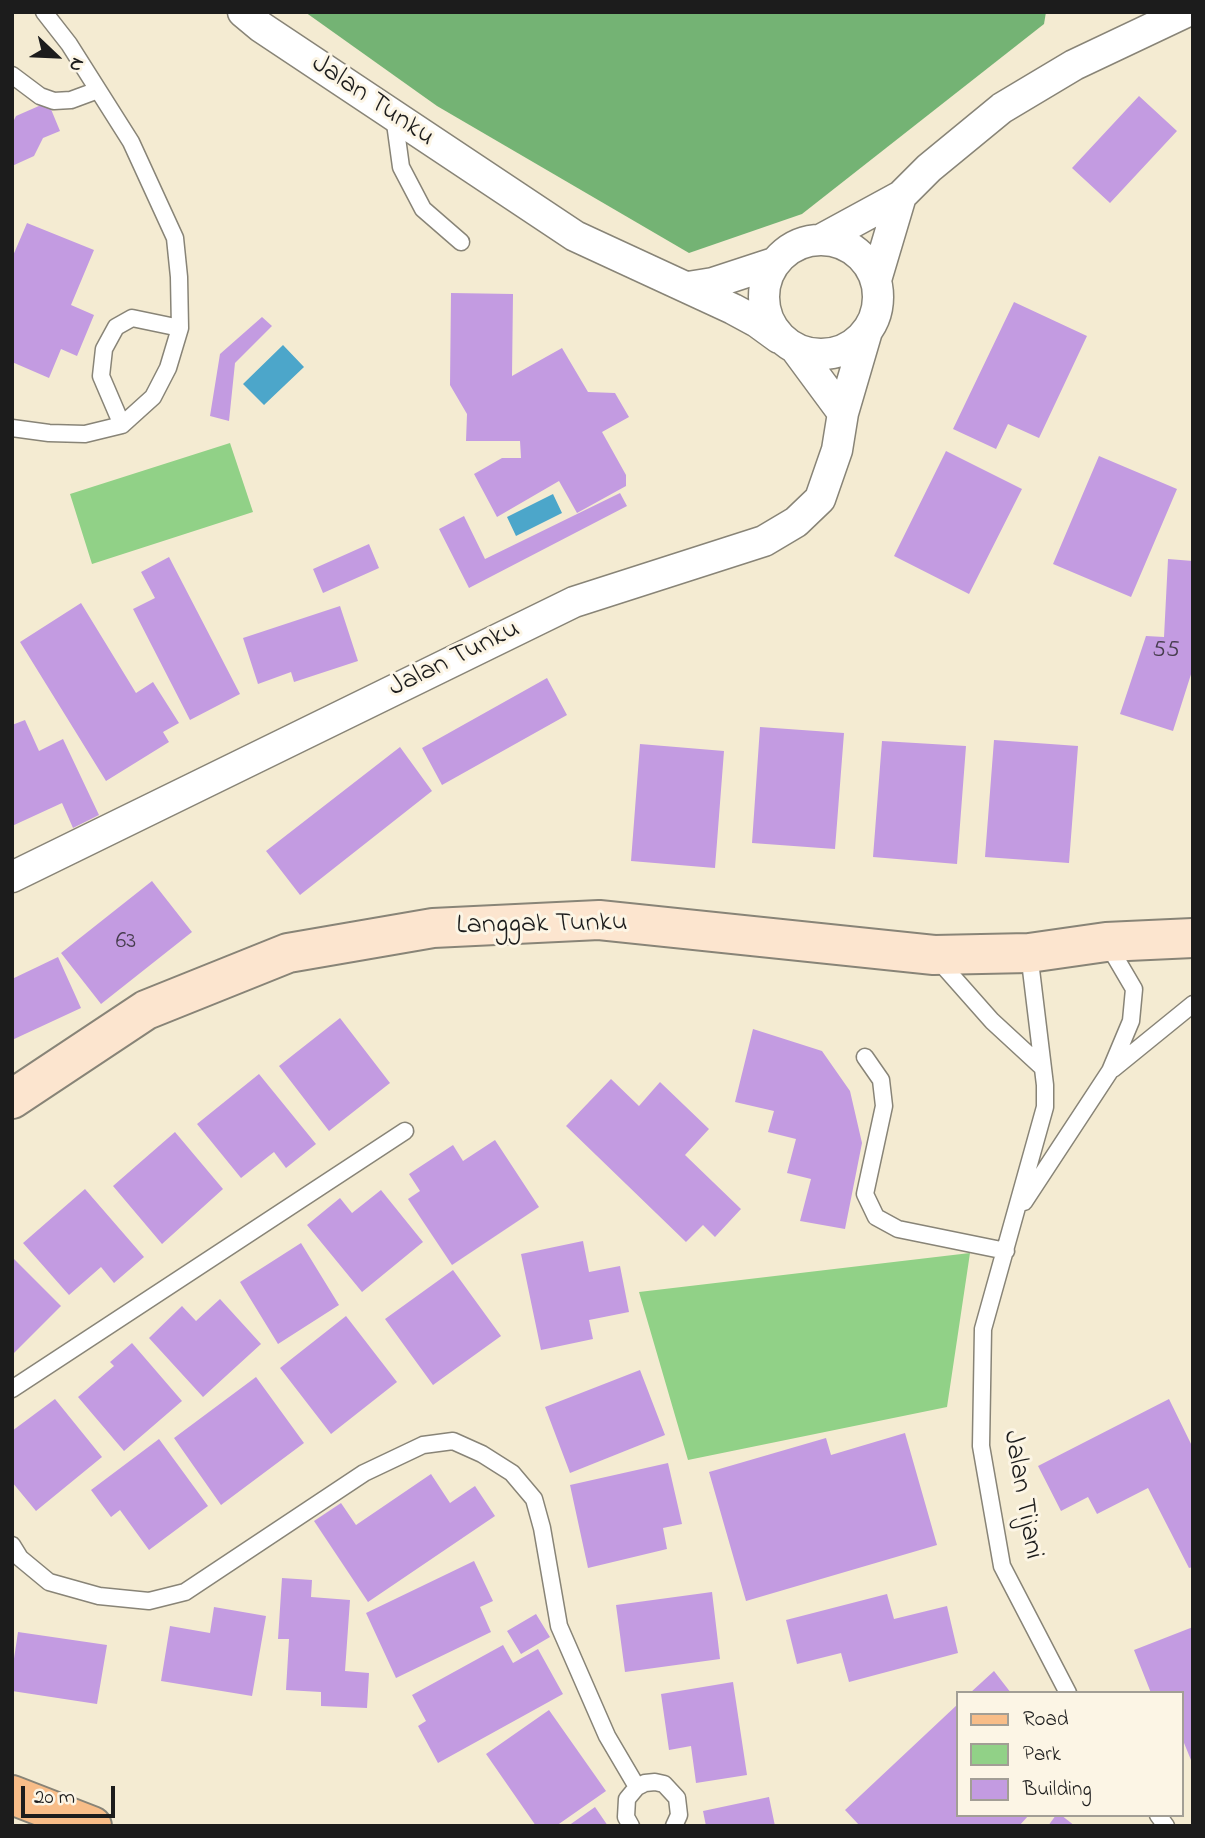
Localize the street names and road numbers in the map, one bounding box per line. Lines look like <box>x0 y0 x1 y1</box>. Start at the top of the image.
street label: Jalan Tunku <box>304 48 440 156</box>
street label: Jalan Tunku <box>384 614 526 706</box>
street label: Langgak Tunku <box>456 908 628 944</box>
street label: Jalan Tijani <box>993 1428 1049 1562</box>

